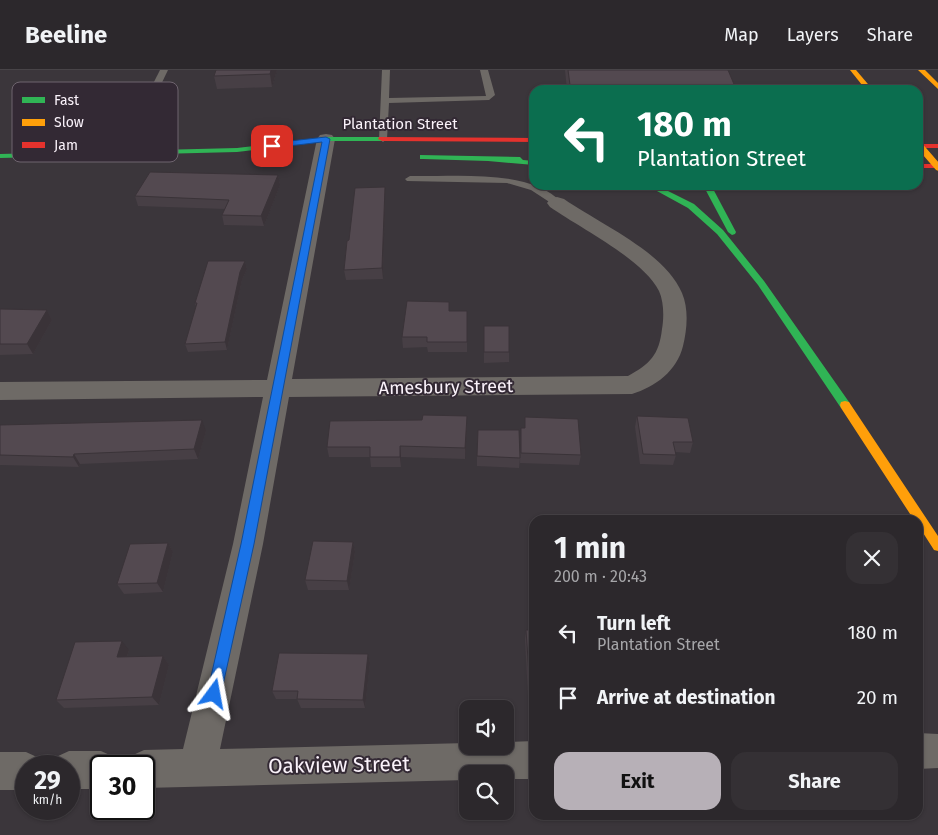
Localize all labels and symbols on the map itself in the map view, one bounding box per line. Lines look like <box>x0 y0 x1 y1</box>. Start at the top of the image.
legend <box>12 82 178 162</box>
text: Fast <box>54 92 80 109</box>
text: Slow <box>54 114 84 131</box>
street label: Plantation Street <box>342 115 458 133</box>
pin <box>251 125 293 167</box>
text: Jam <box>54 137 78 154</box>
street label: Amesbury Street <box>379 375 514 399</box>
position arrow <box>187 667 239 719</box>
street label: Oakview Street <box>268 751 411 779</box>
speed limit sign: 30 <box>90 755 155 820</box>

